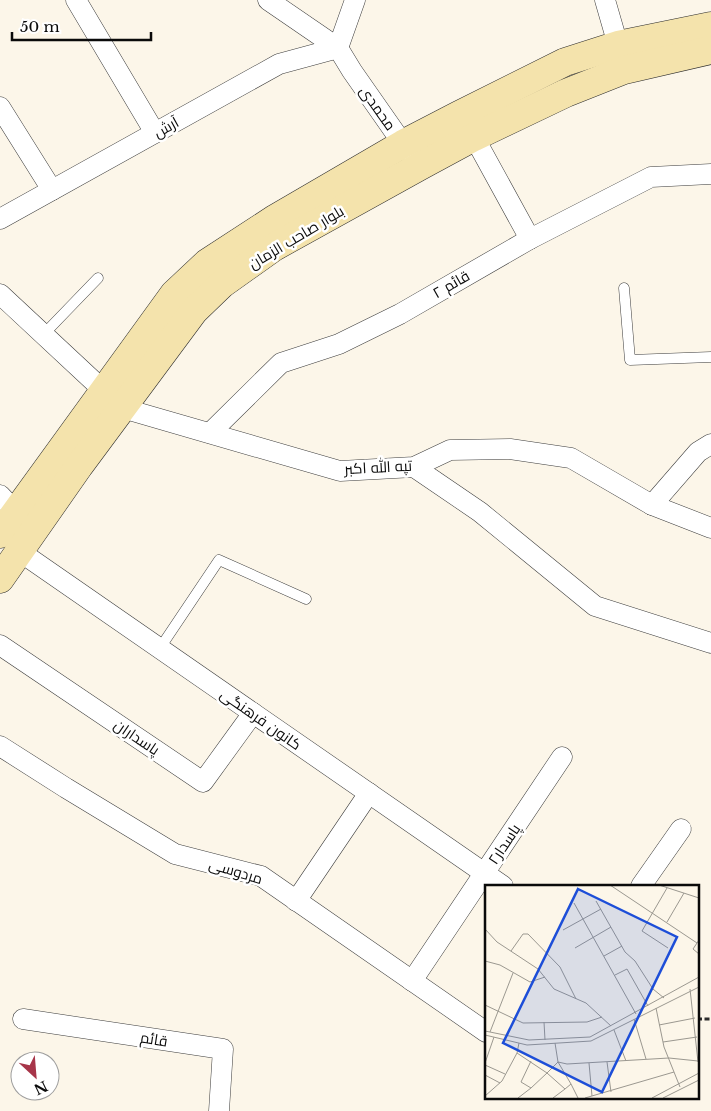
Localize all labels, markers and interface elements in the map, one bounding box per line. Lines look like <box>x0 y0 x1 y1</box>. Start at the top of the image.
scale bar <box>12 10 151 42</box>
text: 50 m <box>20 17 60 36</box>
street label: محمدی <box>355 82 400 135</box>
street label: آرش <box>150 112 183 143</box>
street label: بلوار صاحب الزمان <box>245 201 348 274</box>
street label: قائم ۲ <box>429 266 473 303</box>
street label: تپه الله اکبر <box>343 456 412 479</box>
street label: کانون فرهنگی <box>216 684 305 755</box>
street label: پاسداران <box>110 715 163 760</box>
street label: پاسدار۲ <box>484 820 525 868</box>
street label: مردوسی <box>207 854 265 889</box>
inset map <box>485 885 698 1098</box>
street label: قائم <box>139 1027 169 1052</box>
north arrow <box>10 1051 60 1101</box>
text: N <box>31 1077 51 1099</box>

